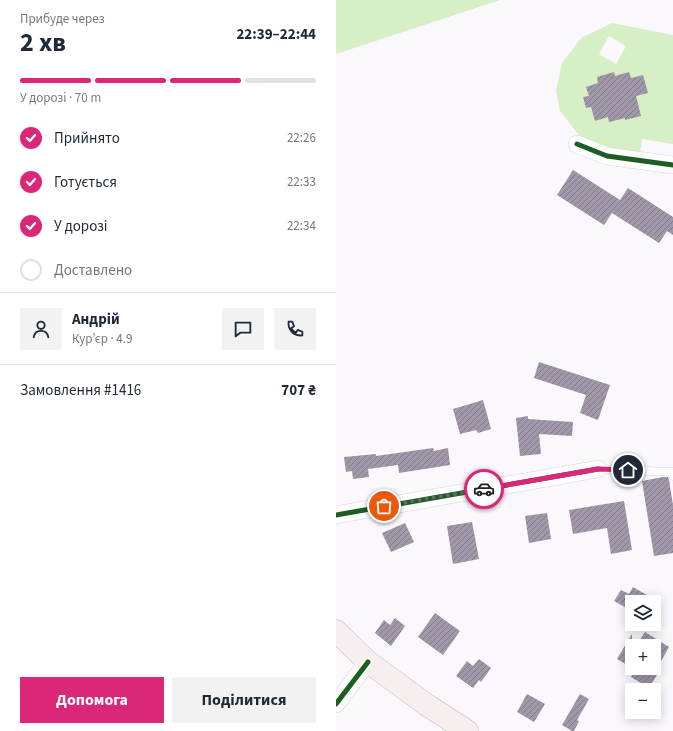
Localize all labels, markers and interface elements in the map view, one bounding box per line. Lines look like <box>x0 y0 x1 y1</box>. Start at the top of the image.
text: Прибуде через <box>20 10 105 28</box>
text: 2 хв <box>20 24 66 61</box>
text: 22:39–22:44 <box>236 24 316 45</box>
text: У дорозі · 70 m <box>20 89 101 107</box>
icon: check <box>20 127 42 149</box>
text: Прийнято <box>54 128 120 149</box>
text: 22:26 <box>287 129 316 147</box>
icon: check <box>20 171 42 193</box>
text: Готується <box>54 172 117 193</box>
text: 22:33 <box>287 173 316 191</box>
icon: check <box>20 215 42 237</box>
text: У дорозі <box>54 216 108 237</box>
text: 22:34 <box>287 217 316 235</box>
text: Доставлено <box>54 260 132 281</box>
button: person <box>20 308 62 350</box>
button: chat <box>222 308 264 350</box>
button: phone <box>274 308 316 350</box>
text: Андрій <box>72 309 120 330</box>
text: Кур’єр · 4.9 <box>72 330 132 348</box>
text: Замовлення #1416 <box>20 380 141 401</box>
text: 707 ₴ <box>281 380 316 401</box>
pin <box>611 453 645 487</box>
icon: home <box>617 459 639 481</box>
courier <box>464 469 504 509</box>
icon: car <box>473 478 495 500</box>
pin <box>367 489 401 523</box>
icon: bag <box>373 495 395 517</box>
map controls <box>625 595 661 719</box>
button: layers <box>625 595 661 631</box>
button: + <box>625 639 661 675</box>
button: Допомога <box>20 677 164 723</box>
button: Поділитися <box>172 677 316 723</box>
button: − <box>625 683 661 719</box>

